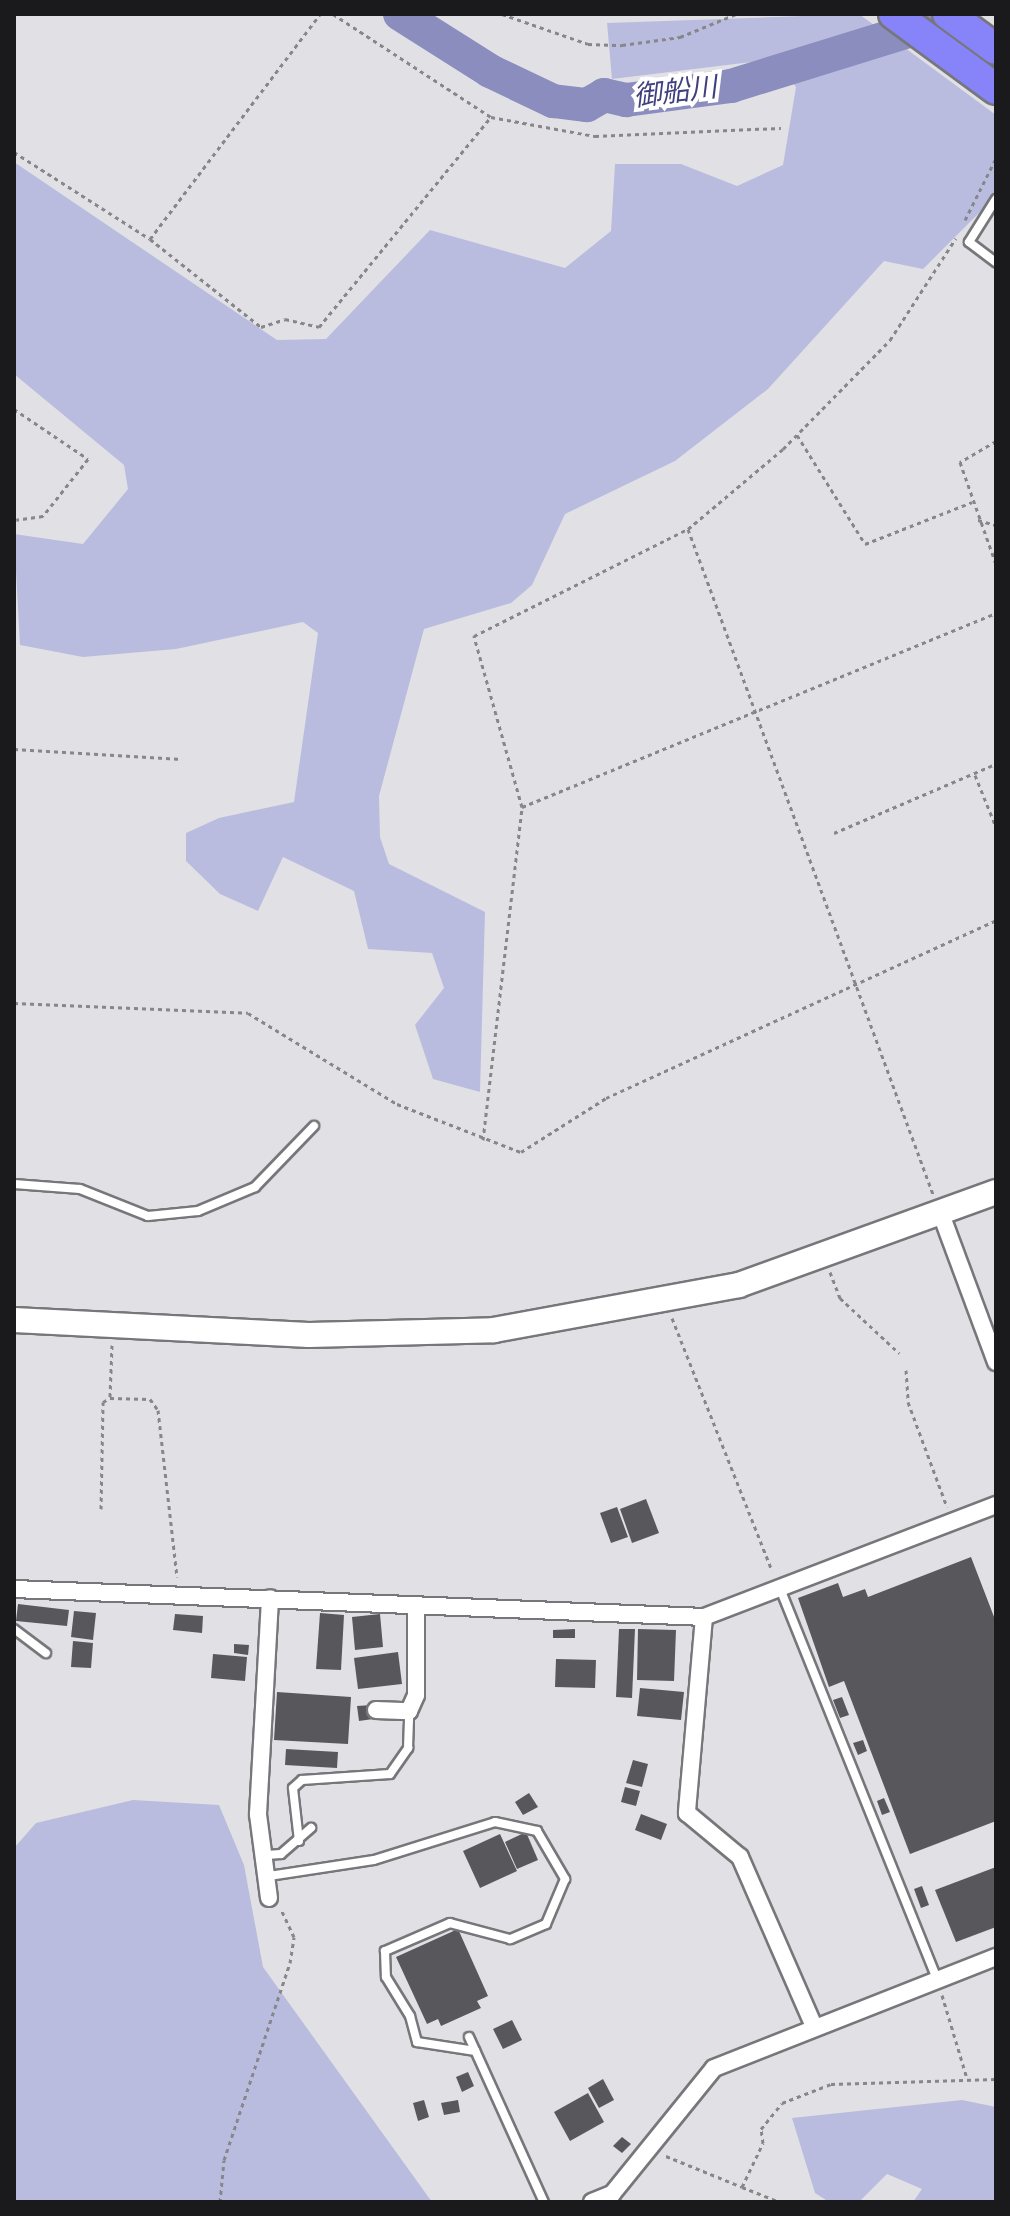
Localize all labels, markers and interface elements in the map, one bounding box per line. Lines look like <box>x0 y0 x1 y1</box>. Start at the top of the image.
water label: 御船川 <box>631 70 719 114</box>

